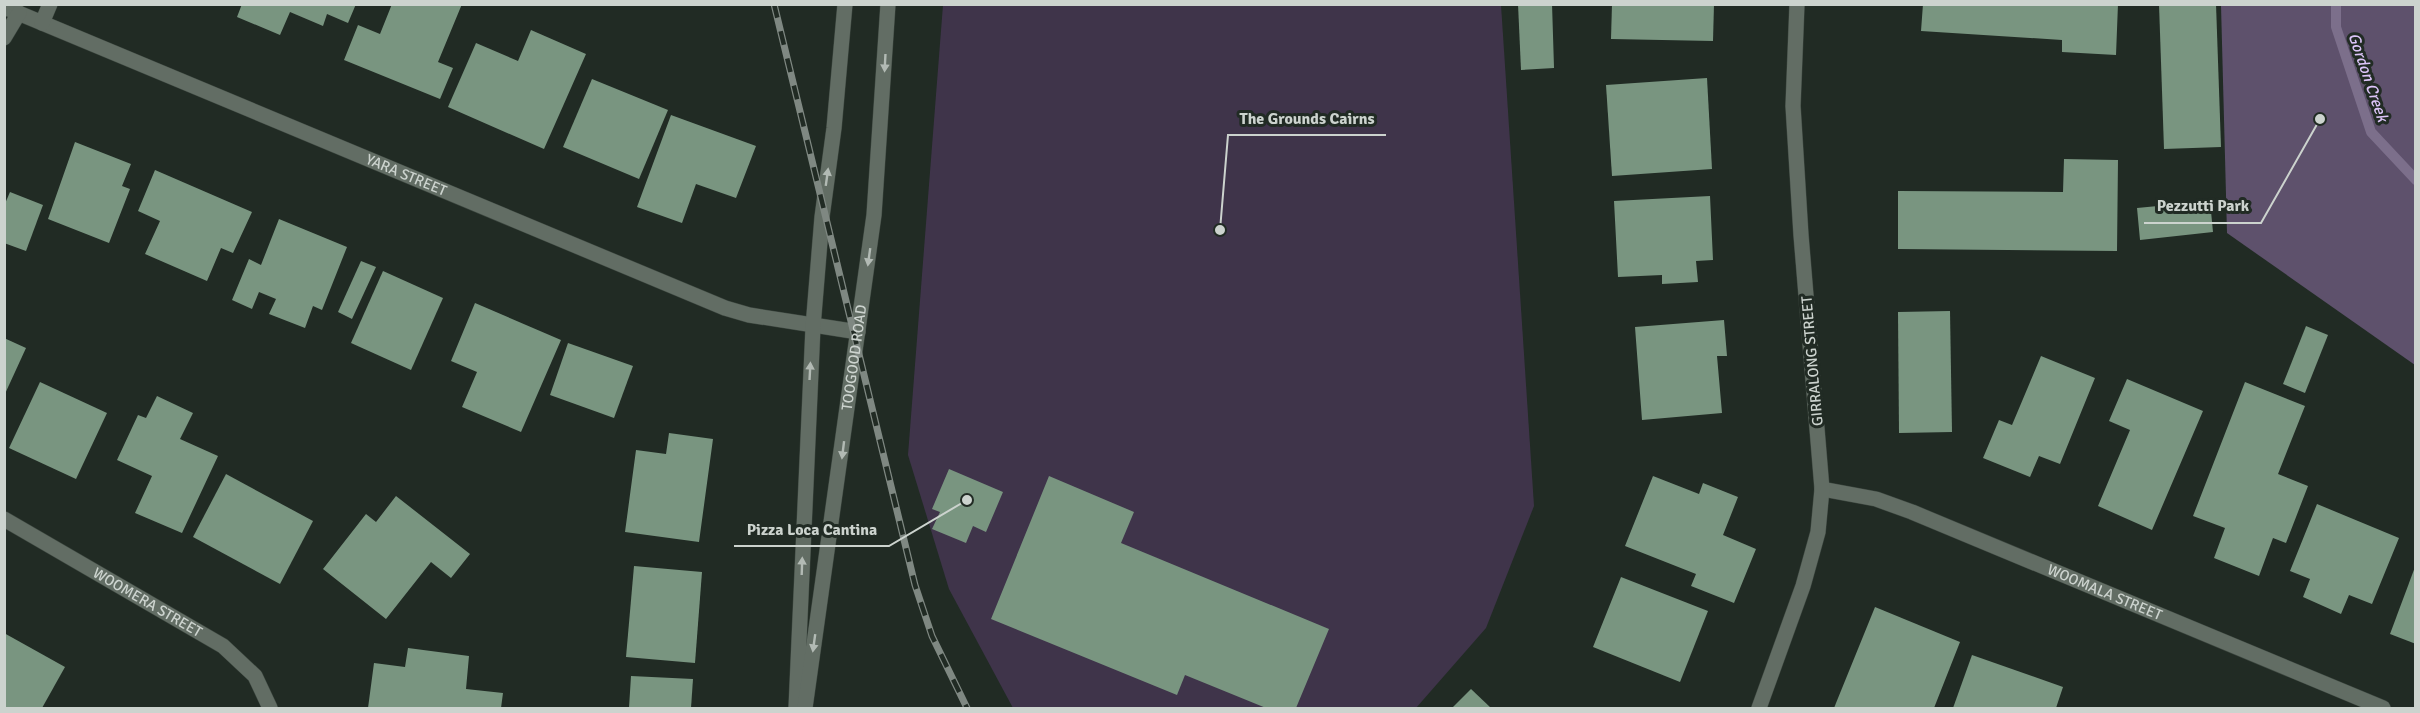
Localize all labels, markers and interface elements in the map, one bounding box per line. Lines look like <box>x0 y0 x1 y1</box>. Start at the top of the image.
water label: Gordon Creek <box>2344 30 2393 126</box>
one-way arrow <box>880 53 890 72</box>
callout: The Grounds Cairns <box>1228 101 1386 135</box>
text: The Grounds Cairns <box>1240 109 1374 129</box>
street label: YARA STREET <box>363 150 450 200</box>
one-way arrow <box>823 168 832 187</box>
callout: Pezzutti Park <box>2144 189 2261 223</box>
text: Pezzutti Park <box>2157 196 2250 216</box>
one-way arrow <box>864 248 873 267</box>
street label: GIRRALONG STREET <box>1797 295 1827 427</box>
street label: TOOGOOD ROAD <box>838 303 870 411</box>
one-way arrow <box>806 362 815 381</box>
one-way arrow <box>838 441 847 460</box>
callout: Pizza Loca Cantina <box>734 512 889 546</box>
text: Pizza Loca Cantina <box>747 520 877 540</box>
one-way arrow <box>797 557 806 576</box>
street label: WOOMALA STREET <box>2045 560 2165 624</box>
street label: WOOMERA STREET <box>90 564 206 641</box>
one-way arrow <box>810 634 819 653</box>

